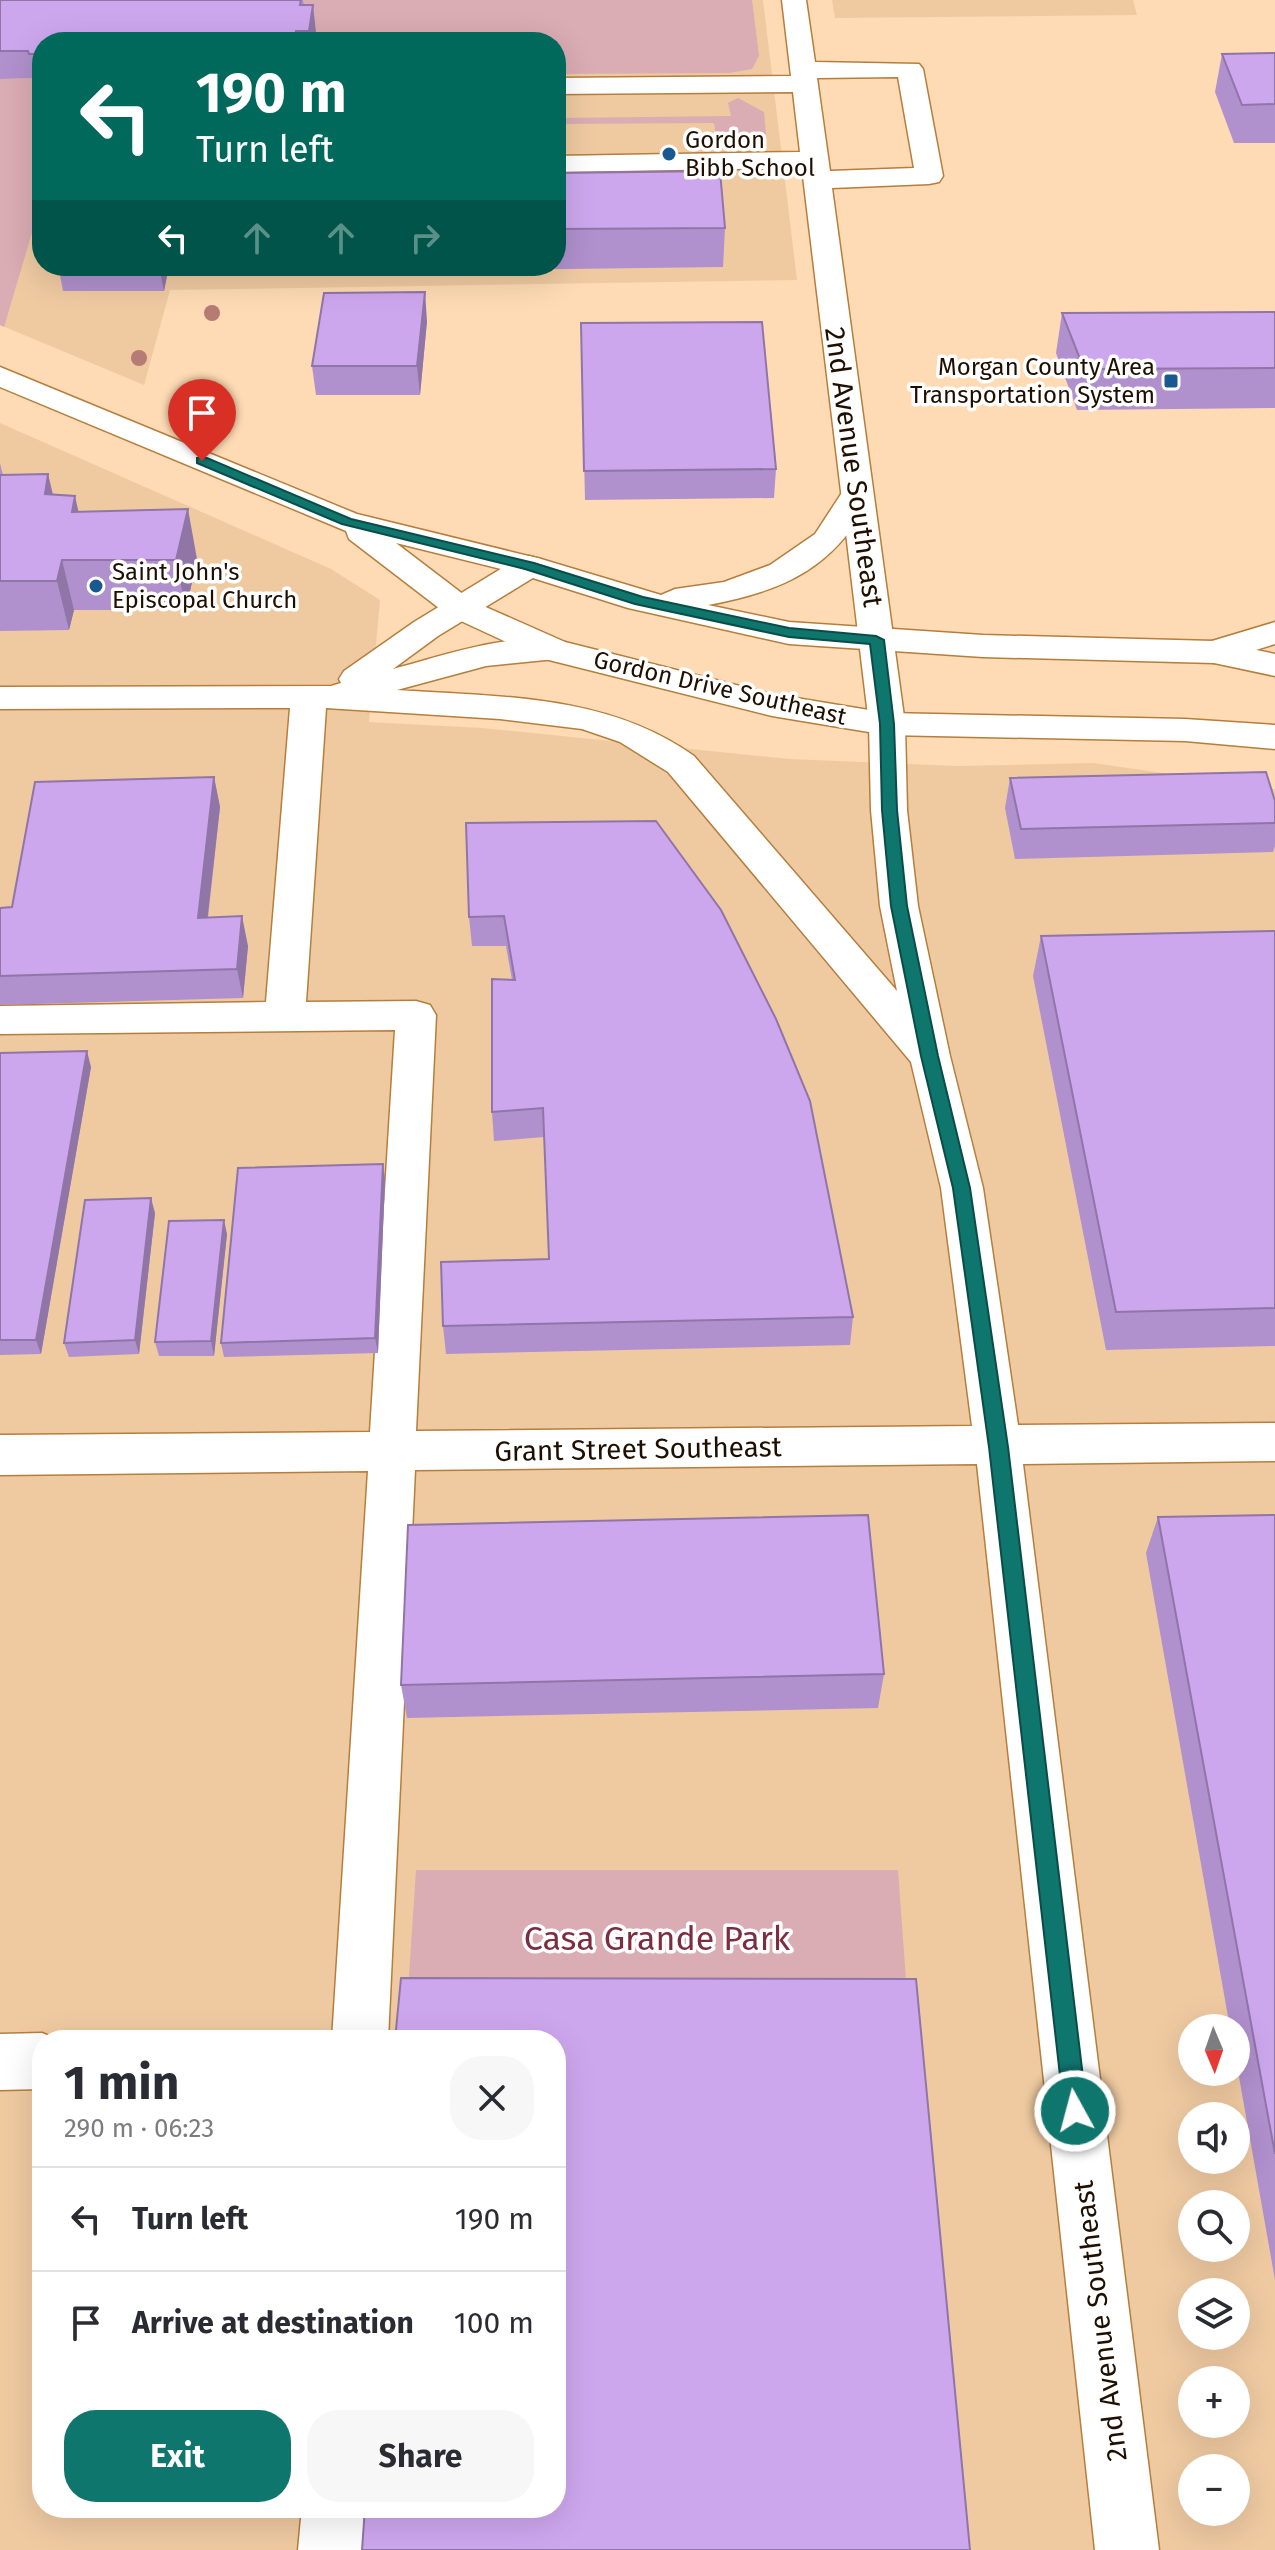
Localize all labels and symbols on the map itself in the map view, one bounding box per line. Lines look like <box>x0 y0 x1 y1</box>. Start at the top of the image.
place label: Gordon Bibb School <box>685 126 815 182</box>
marker: Gordon Bibb School <box>660 145 678 163</box>
street label: 2nd Avenue Southeast <box>818 325 890 610</box>
place label: Morgan County Area Transportation System <box>910 353 1155 409</box>
marker: Morgan County Area Transportation System <box>1162 372 1180 390</box>
pin <box>168 379 236 461</box>
place label: Saint John's Episcopal Church <box>112 558 297 614</box>
marker: Saint John's Episcopal Church <box>87 577 105 595</box>
street label: Gordon Drive Southeast <box>591 645 849 731</box>
street label: Grant Street Southeast <box>494 1430 783 1468</box>
park label: Casa Grande Park <box>524 1918 791 1959</box>
north arrow <box>1178 2014 1250 2086</box>
position arrow <box>1033 2069 1117 2153</box>
street label: 2nd Avenue Southeast <box>1066 2178 1134 2463</box>

